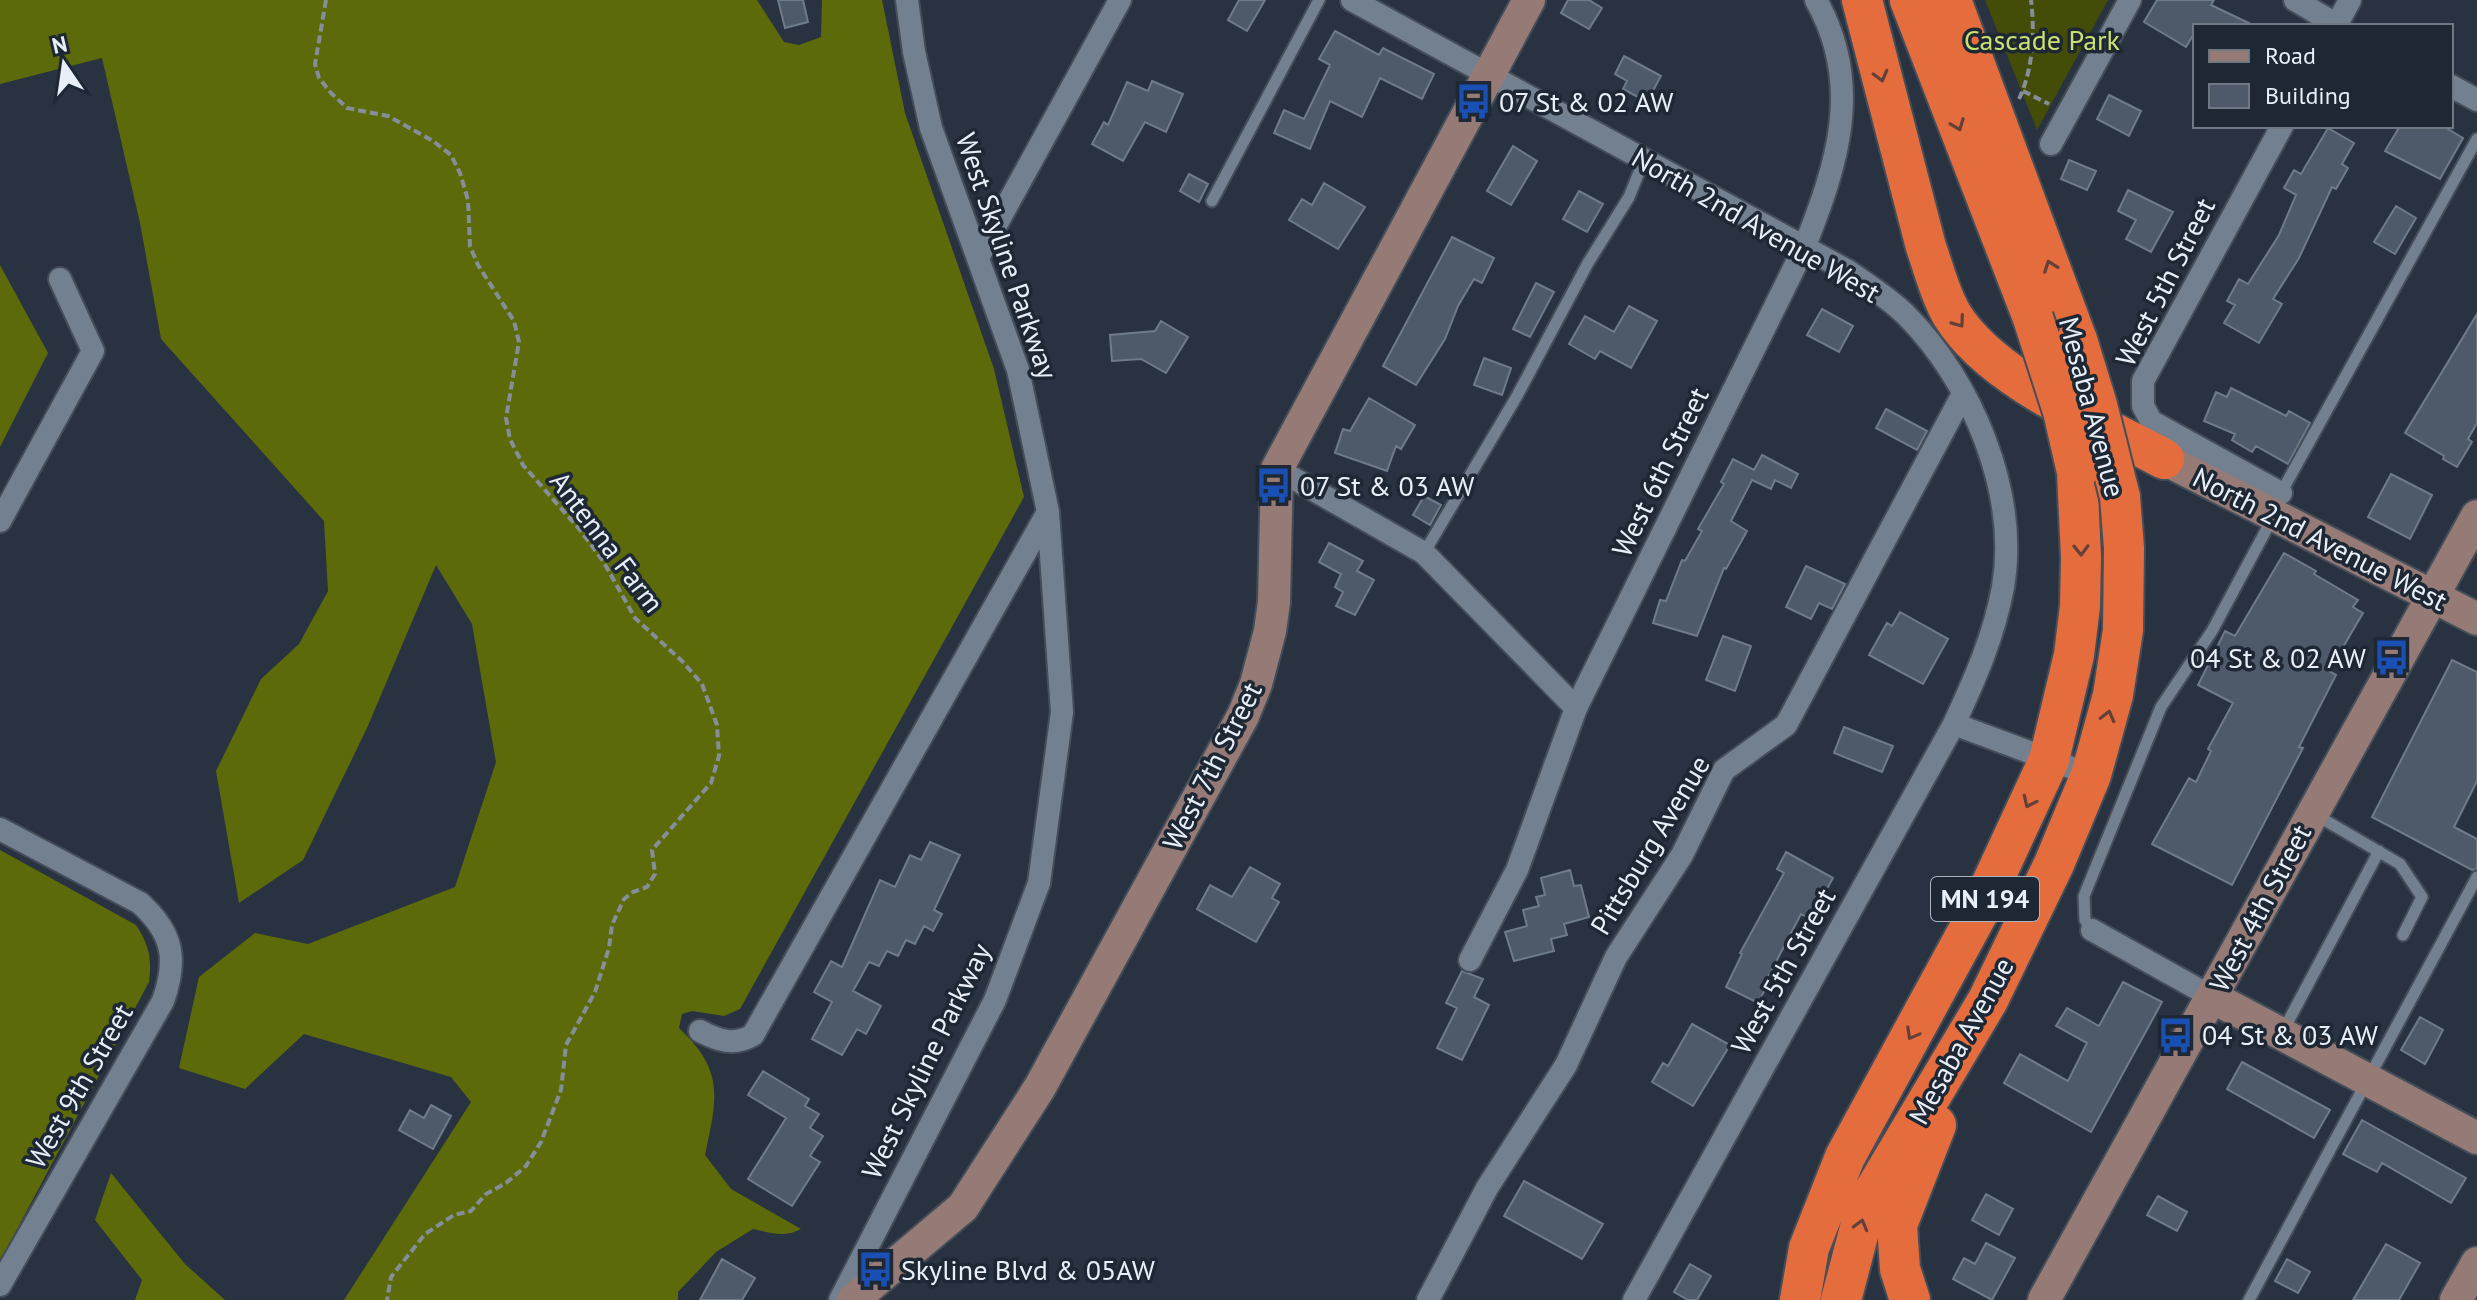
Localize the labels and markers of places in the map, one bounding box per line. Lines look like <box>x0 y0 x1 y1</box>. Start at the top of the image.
bus stop icon: 07 St & 02 AW <box>1454 83 1492 121</box>
place label: 07 St & 02 AW <box>1499 83 1673 120</box>
bus stop icon: 07 St & 03 AW <box>1255 467 1293 505</box>
place label: 07 St & 03 AW <box>1300 467 1474 504</box>
place label: 04 St & 02 AW <box>2190 639 2366 676</box>
bus stop icon: 04 St & 02 AW <box>2373 639 2411 677</box>
bus stop icon: 04 St & 03 AW <box>2157 1016 2195 1054</box>
place label: 04 St & 03 AW <box>2202 1016 2378 1053</box>
bus stop icon: Skyline Blvd & 05AW <box>856 1251 894 1289</box>
place label: Skyline Blvd & 05AW <box>901 1251 1155 1288</box>

